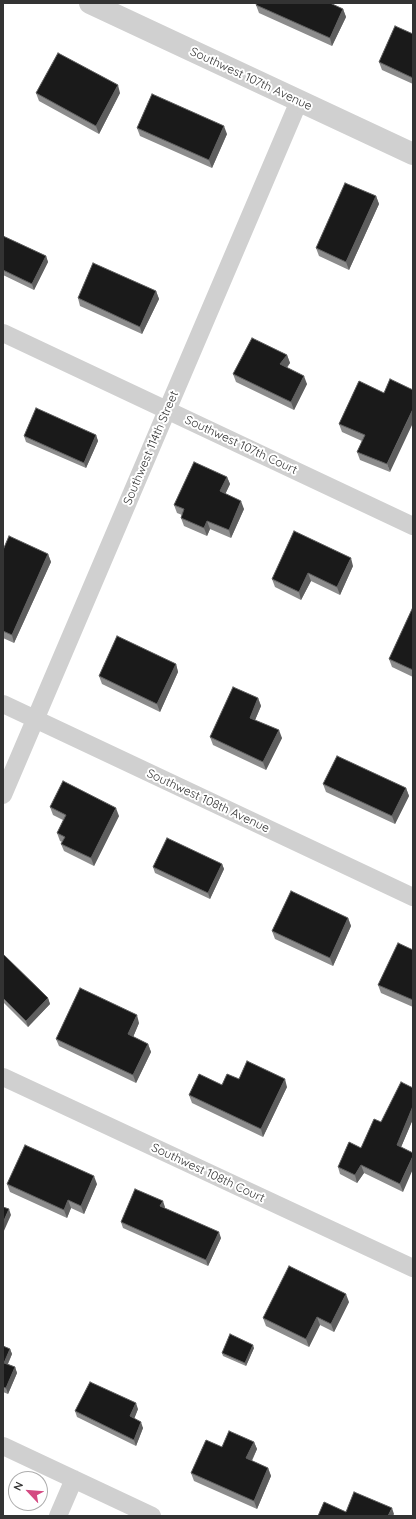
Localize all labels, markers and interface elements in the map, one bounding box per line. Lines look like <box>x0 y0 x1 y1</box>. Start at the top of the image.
street label: Southwest 107th Avenue <box>188 44 314 114</box>
street label: Southwest 114th Street <box>120 389 182 507</box>
street label: Southwest 107th Court <box>183 413 299 477</box>
street label: Southwest 108th Avenue <box>144 766 272 836</box>
street label: Southwest 108th Court <box>149 1140 267 1206</box>
north arrow <box>8 1471 48 1511</box>
text: N <box>10 1479 26 1493</box>

